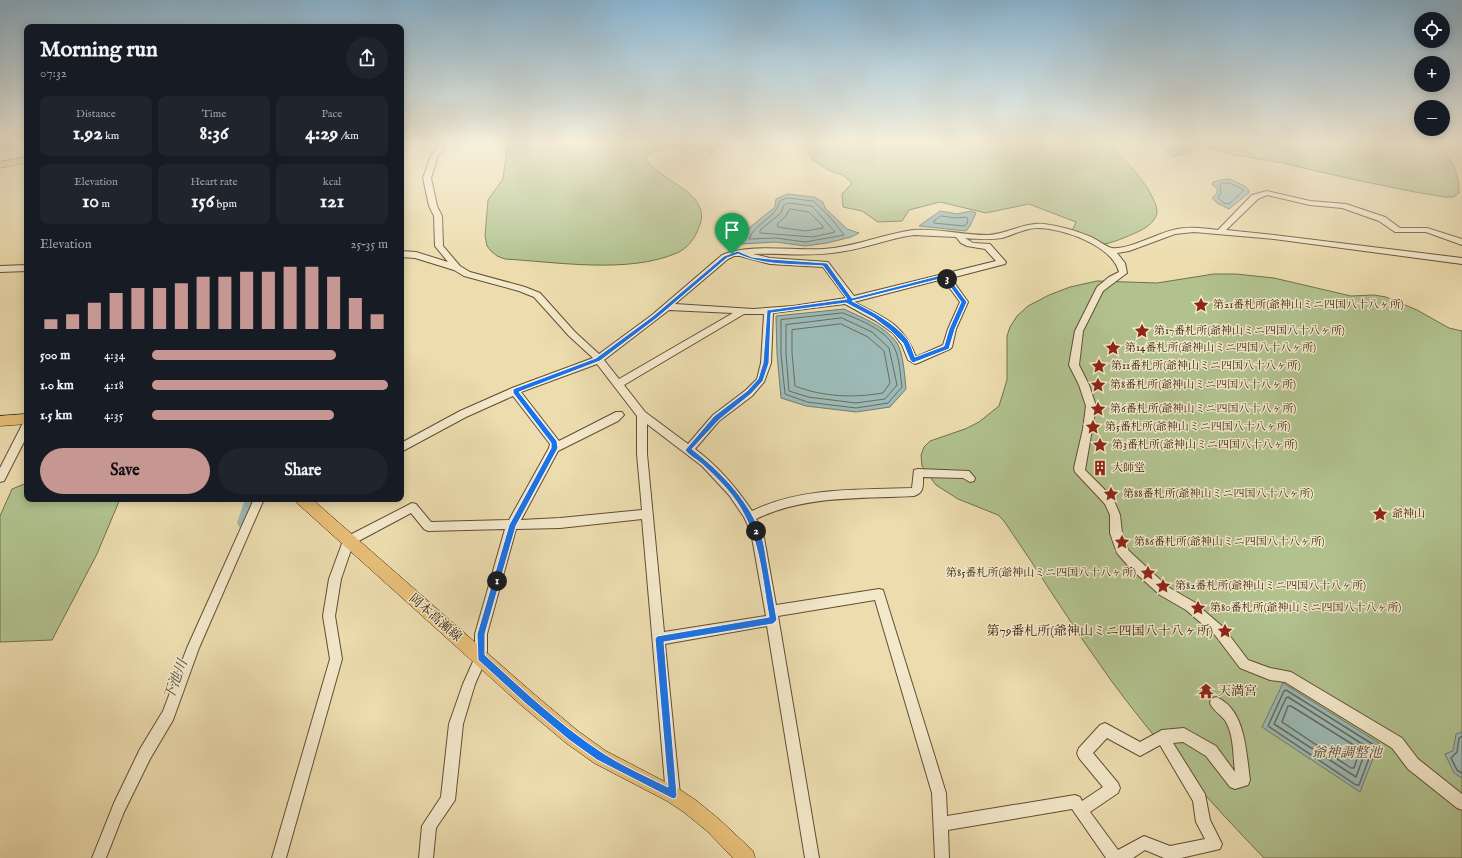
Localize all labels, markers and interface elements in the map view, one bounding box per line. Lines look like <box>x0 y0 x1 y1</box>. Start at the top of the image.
map controls <box>1414 12 1450 136</box>
button: locate <box>1414 12 1450 48</box>
text: Morning run <box>40 36 158 64</box>
button: share <box>346 37 388 79</box>
button: + <box>1414 56 1450 92</box>
text: 07:32 <box>40 65 67 82</box>
button: − <box>1414 100 1450 136</box>
text: Distance <box>76 107 116 121</box>
text: Time <box>202 107 226 121</box>
text: Pace <box>322 107 342 121</box>
text: 1.92 <box>73 121 103 146</box>
text: 8:36 <box>199 121 229 146</box>
text: 4:29 <box>305 121 338 146</box>
text: km <box>103 129 119 143</box>
text: /km <box>338 129 359 143</box>
text: Elevation <box>74 175 118 189</box>
text: Heart rate <box>191 175 237 189</box>
text: kcal <box>323 175 341 189</box>
text: 10 <box>82 189 99 214</box>
text: 156 <box>191 189 214 214</box>
text: 121 <box>320 189 344 214</box>
text: m <box>99 197 110 211</box>
text: bpm <box>214 197 237 211</box>
pin <box>715 213 749 254</box>
icon: arrive <box>721 219 743 241</box>
text: Elevation <box>40 236 92 253</box>
text: 25–35 m <box>350 236 388 253</box>
pin: 3 <box>937 269 957 289</box>
text: 3 <box>945 272 949 286</box>
place icon: 第21番札所(爺神山ミニ四国八十八ヶ所) <box>1192 296 1210 314</box>
place label: 第21番札所(爺神山ミニ四国八十八ヶ所) <box>1213 298 1404 312</box>
place icon: 第17番札所(爺神山ミニ四国八十八ヶ所) <box>1133 322 1151 340</box>
place label: 第17番札所(爺神山ミニ四国八十八ヶ所) <box>1154 324 1345 338</box>
place icon: 第14番札所(爺神山ミニ四国八十八ヶ所) <box>1104 339 1122 357</box>
place label: 第14番札所(爺神山ミニ四国八十八ヶ所) <box>1125 341 1316 355</box>
text: 500 m <box>40 347 70 364</box>
text: 4:34 <box>104 347 125 364</box>
place icon: 第11番札所(爺神山ミニ四国八十八ヶ所) <box>1090 357 1108 375</box>
place label: 第11番札所(爺神山ミニ四国八十八ヶ所) <box>1111 359 1301 373</box>
place icon: 第8番札所(爺神山ミニ四国八十八ヶ所) <box>1089 376 1107 394</box>
text: 1.0 km <box>40 377 74 394</box>
text: 4:18 <box>104 377 124 394</box>
place label: 第8番札所(爺神山ミニ四国八十八ヶ所) <box>1110 378 1296 392</box>
place icon: 第6番札所(爺神山ミニ四国八十八ヶ所) <box>1089 400 1107 418</box>
place label: 第6番札所(爺神山ミニ四国八十八ヶ所) <box>1110 402 1296 416</box>
text: 1.5 km <box>40 407 72 424</box>
text: 4:35 <box>104 407 123 424</box>
place icon: 第5番札所(爺神山ミニ四国八十八ヶ所) <box>1084 418 1102 436</box>
place label: 第5番札所(爺神山ミニ四国八十八ヶ所) <box>1105 420 1291 434</box>
place icon: 第3番札所(爺神山ミニ四国八十八ヶ所) <box>1091 436 1109 454</box>
place label: 第3番札所(爺神山ミニ四国八十八ヶ所) <box>1112 438 1298 452</box>
button: Save <box>40 448 210 494</box>
button: Share <box>218 448 388 494</box>
building icon: 大師堂 <box>1091 459 1109 477</box>
place label: 大師堂 <box>1112 461 1145 475</box>
place icon: 第88番札所(爺神山ミニ四国八十八ヶ所) <box>1102 485 1120 503</box>
place label: 第88番札所(爺神山ミニ四国八十八ヶ所) <box>1123 487 1313 501</box>
place icon: 爺神山 <box>1371 505 1389 523</box>
place label: 爺神山 <box>1392 507 1425 521</box>
pin: 2 <box>746 521 766 541</box>
text: 2 <box>753 524 759 538</box>
place icon: 第86番札所(爺神山ミニ四国八十八ヶ所) <box>1113 533 1131 551</box>
place label: 第86番札所(爺神山ミニ四国八十八ヶ所) <box>1134 535 1325 549</box>
place icon: 第85番札所(爺神山ミニ四国八十八ヶ所) <box>1139 564 1157 582</box>
place label: 第85番札所(爺神山ミニ四国八十八ヶ所) <box>946 566 1136 580</box>
pin: 1 <box>487 571 507 591</box>
text: 1 <box>495 574 499 588</box>
place icon: 第82番札所(爺神山ミニ四国八十八ヶ所) <box>1154 577 1172 595</box>
place label: 第82番札所(爺神山ミニ四国八十八ヶ所) <box>1175 579 1366 593</box>
street label: 岡本高瀬線 <box>405 590 465 646</box>
place icon: 第80番札所(爺神山ミニ四国八十八ヶ所) <box>1189 599 1207 617</box>
place label: 第80番札所(爺神山ミニ四国八十八ヶ所) <box>1210 601 1402 615</box>
place icon: 第79番札所(爺神山ミニ四国八十八ヶ所) <box>1216 622 1234 640</box>
place label: 第79番札所(爺神山ミニ四国八十八ヶ所) <box>987 623 1213 640</box>
water label: 下池川 <box>160 655 192 703</box>
temple icon: 天満宮 <box>1197 682 1215 700</box>
place label: 天満宮 <box>1218 683 1257 700</box>
water label: 爺神調整池 <box>1312 744 1384 762</box>

